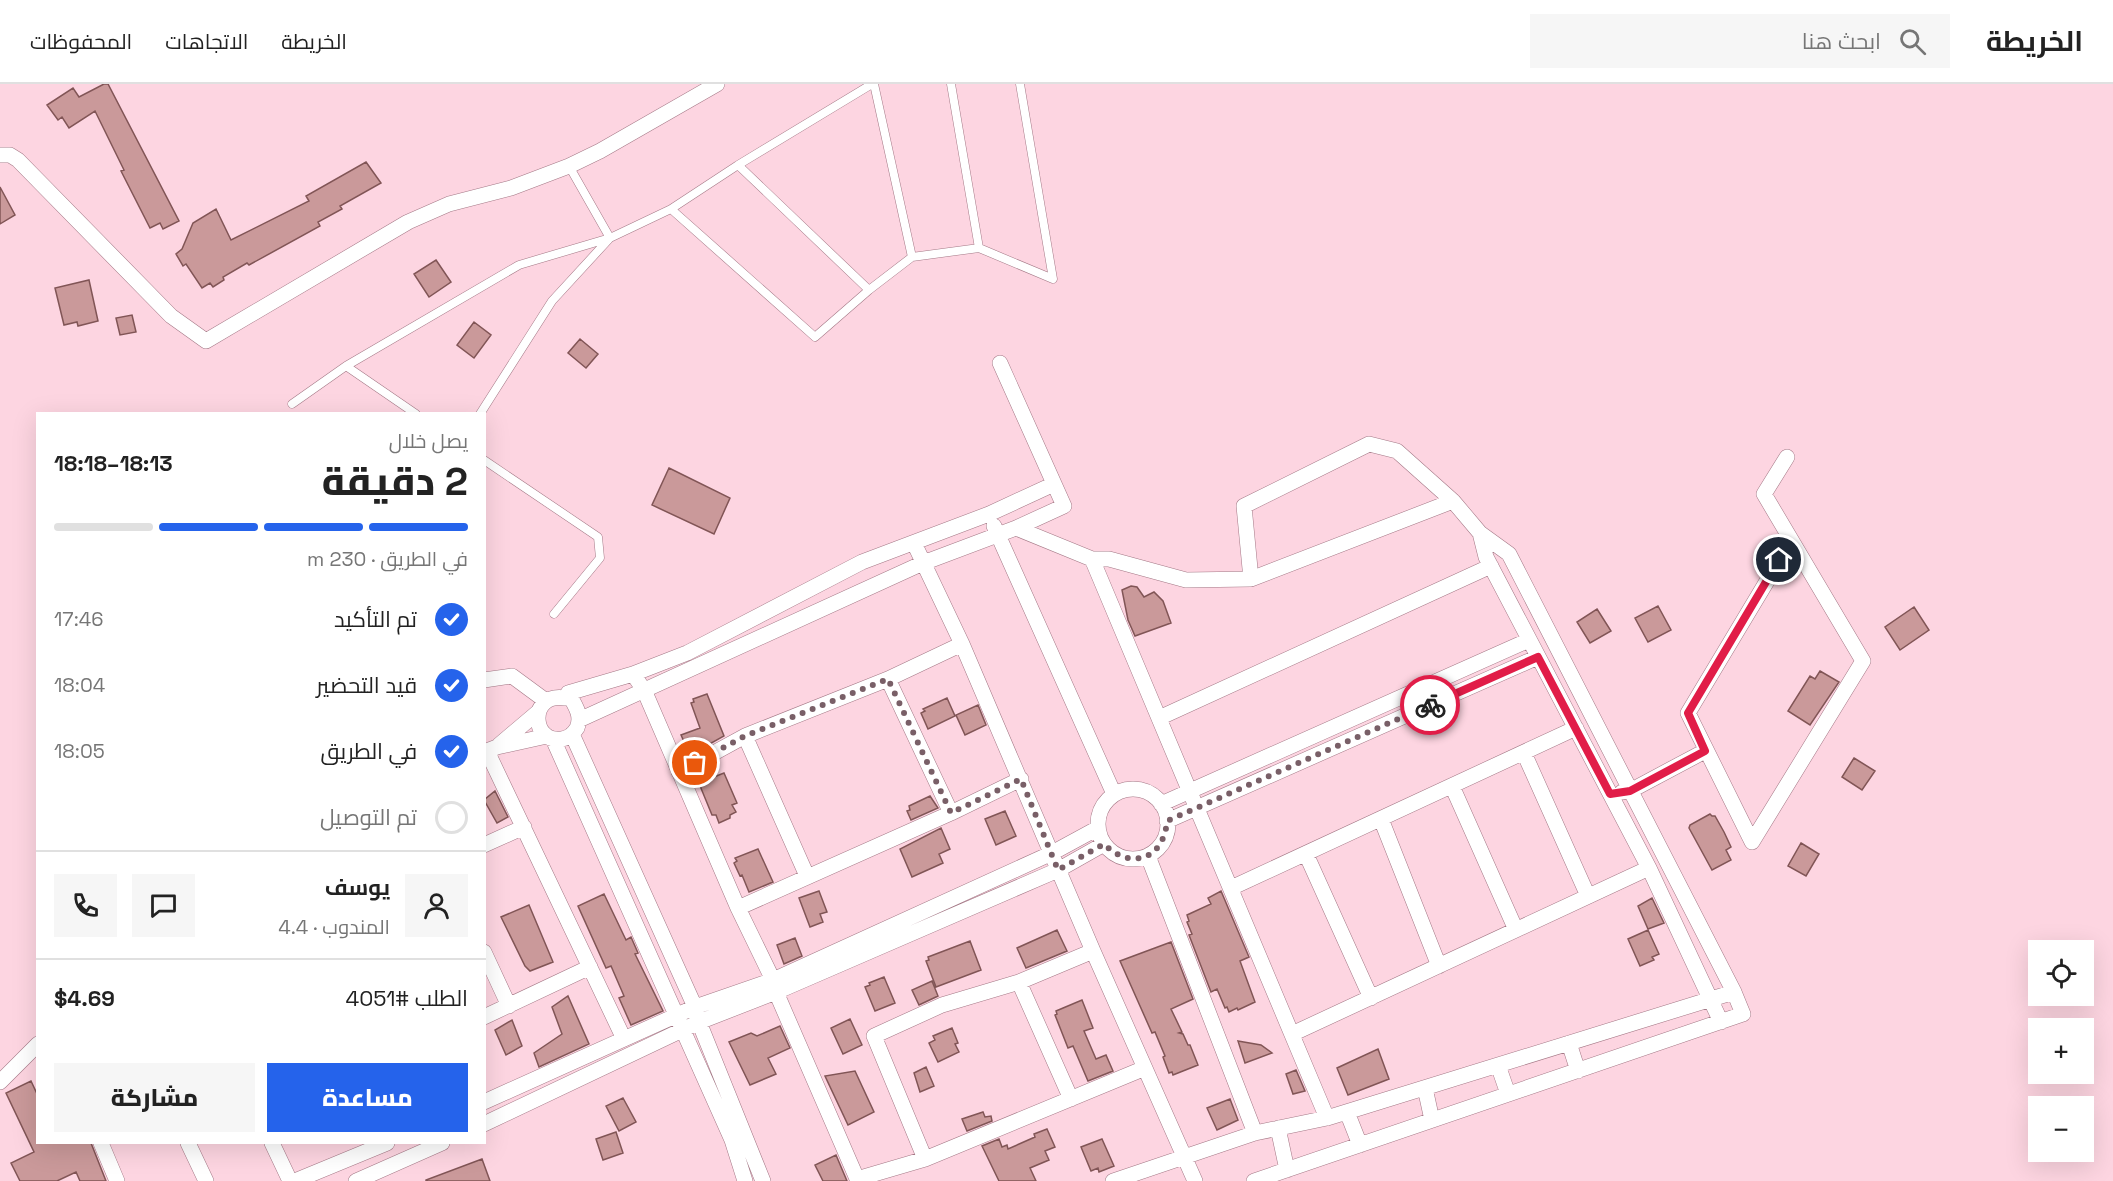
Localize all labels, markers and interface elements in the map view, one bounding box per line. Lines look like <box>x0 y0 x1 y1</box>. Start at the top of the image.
search box <box>1530 14 1950 68</box>
text: الخريطة <box>1986 23 2083 59</box>
icon: search <box>1896 25 1929 58</box>
text: ابحث هنا <box>1802 27 1881 55</box>
text: المحفوظات <box>30 28 132 55</box>
text: الاتجاهات <box>165 28 248 55</box>
text: الخريطة <box>281 28 347 55</box>
text: يصل خلال <box>389 428 468 454</box>
text: 18:13–18:18 <box>54 449 173 477</box>
text: 2 دقيقة <box>322 457 468 506</box>
pin <box>1753 534 1804 585</box>
icon: home <box>1762 543 1795 576</box>
text: في الطريق · 230 m <box>307 546 468 572</box>
icon: check <box>435 603 468 636</box>
text: تم التأكيد <box>334 605 417 633</box>
text: 17:46 <box>54 606 103 632</box>
icon: check <box>435 669 468 702</box>
text: قيد التحضير <box>316 671 417 699</box>
text: 18:04 <box>54 672 105 698</box>
courier <box>1400 675 1460 735</box>
icon: bike <box>1414 689 1447 722</box>
icon: check <box>435 735 468 768</box>
text: في الطريق <box>321 737 417 765</box>
pin <box>669 737 720 788</box>
text: 18:05 <box>54 738 105 764</box>
icon: bag <box>678 746 711 779</box>
text: تم التوصيل <box>320 803 417 831</box>
text: يوسف <box>325 873 390 901</box>
button: phone <box>54 874 117 937</box>
button: chat <box>132 874 195 937</box>
button: person <box>405 874 468 937</box>
text: المندوب · 4.4 <box>278 914 390 940</box>
map controls <box>2028 940 2094 1162</box>
button: locate <box>2028 940 2094 1006</box>
text: $4.69 <box>54 984 115 1012</box>
text: الطلب #4051 <box>345 984 468 1012</box>
button: + <box>2028 1018 2094 1084</box>
button: مشاركة <box>54 1063 255 1132</box>
button: مساعدة <box>267 1063 468 1132</box>
button: − <box>2028 1096 2094 1162</box>

